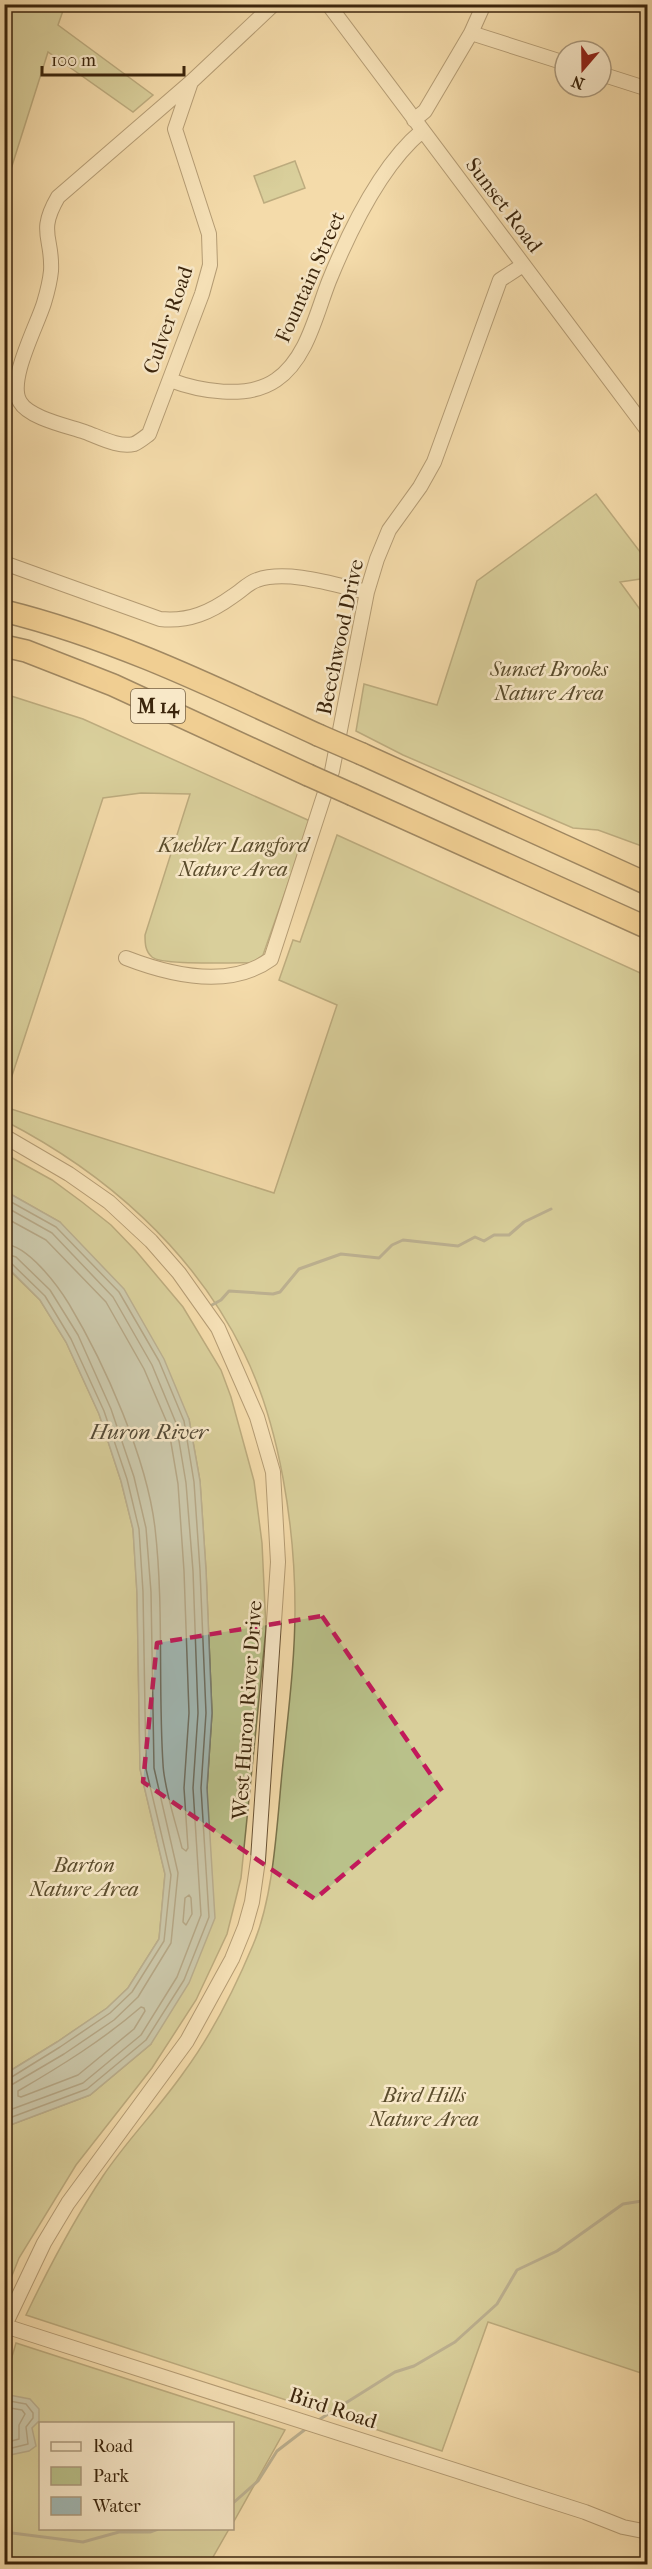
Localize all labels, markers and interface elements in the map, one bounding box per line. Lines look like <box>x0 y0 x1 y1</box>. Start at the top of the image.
scale bar <box>42 39 184 77</box>
north arrow <box>553 39 613 99</box>
text: 100 m <box>51 50 96 71</box>
text: N <box>568 71 587 94</box>
street label: Sunset Road <box>461 153 548 257</box>
street label: Fountain Street <box>270 207 350 346</box>
street label: Culver Road <box>138 263 198 377</box>
street label: Beechwood Drive <box>312 557 368 717</box>
park label: Sunset Brooks Nature Area <box>489 657 609 705</box>
road number: M 14 <box>131 689 185 723</box>
park label: Kuebler Langford Nature Area <box>156 833 311 881</box>
water label: Huron River <box>89 1419 210 1445</box>
street label: West Huron River Drive <box>227 1599 267 1822</box>
park label: Barton Nature Area <box>28 1853 139 1901</box>
park label: Bird Hills Nature Area <box>368 2083 479 2131</box>
street label: Bird Road <box>286 2382 381 2434</box>
legend <box>39 2422 234 2530</box>
text: Road <box>93 2436 133 2457</box>
text: Park <box>93 2466 130 2487</box>
text: Water <box>92 2496 141 2517</box>

